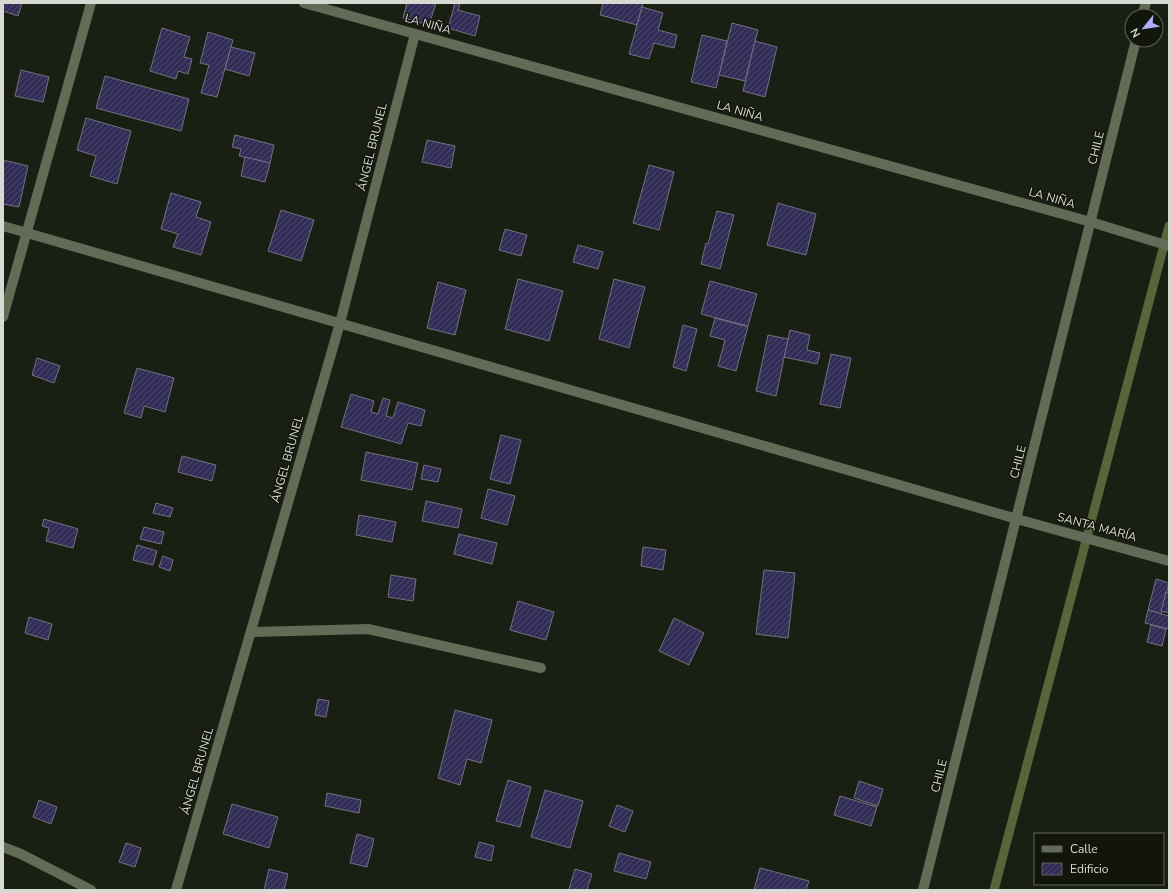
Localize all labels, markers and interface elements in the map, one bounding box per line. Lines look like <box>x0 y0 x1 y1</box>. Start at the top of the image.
north arrow <box>1124 8 1164 48</box>
street label: LA NIÑA <box>403 10 453 38</box>
text: N <box>1127 25 1144 40</box>
street label: LA NIÑA <box>715 97 765 125</box>
street label: ÁNGEL BRUNEL <box>353 101 391 193</box>
street label: CHILE <box>1084 130 1108 166</box>
street label: LA NIÑA <box>1027 184 1077 212</box>
street label: ÁNGEL BRUNEL <box>267 413 307 505</box>
street label: CHILE <box>1006 444 1030 480</box>
street label: SANTA MARÍA <box>1055 509 1139 545</box>
street label: ÁNGEL BRUNEL <box>177 725 217 817</box>
street label: CHILE <box>927 758 951 794</box>
legend <box>1034 833 1164 885</box>
text: Calle <box>1070 841 1098 857</box>
text: Edificio <box>1070 861 1109 877</box>

